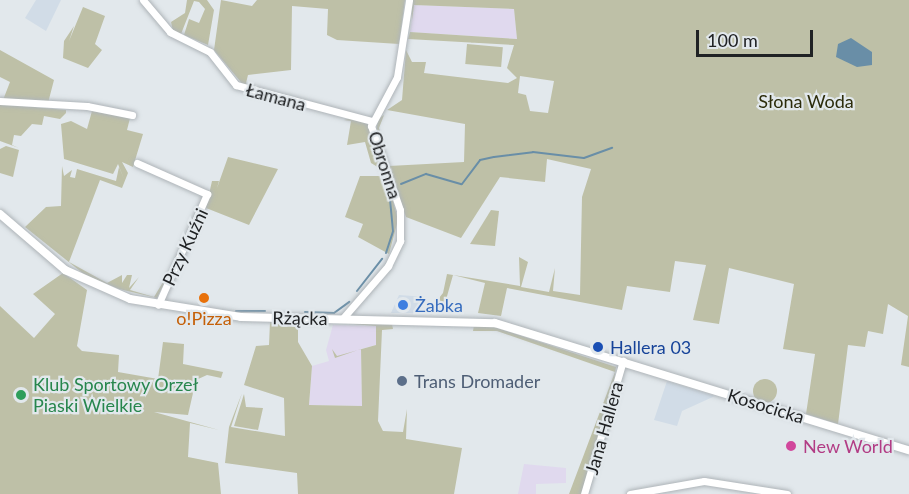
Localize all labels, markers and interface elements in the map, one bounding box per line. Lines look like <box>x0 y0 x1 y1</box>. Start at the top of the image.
scale bar <box>699 18 816 56</box>
text: 100 m <box>707 29 758 51</box>
street label: Łamana <box>244 79 308 115</box>
park label: Słona Woda <box>758 90 854 112</box>
street label: Obronna <box>364 128 406 202</box>
street label: Przy Kuźni <box>158 205 212 289</box>
marker: o!Pizza <box>197 291 211 305</box>
place label: Żabka <box>415 294 463 316</box>
marker: Żabka <box>396 298 410 312</box>
place label: o!Pizza <box>176 307 232 329</box>
street label: Rżącka <box>272 307 328 329</box>
place label: Hallera 03 <box>610 336 691 358</box>
marker: Hallera 03 <box>591 340 605 354</box>
place label: Trans Dromader <box>414 370 540 392</box>
place label: Klub Sportowy Orzeł Piaski Wielkie <box>33 374 199 416</box>
marker: Trans Dromader <box>395 374 409 388</box>
street label: Jana Hallera <box>580 379 628 477</box>
street label: Kosocicka <box>725 384 807 428</box>
marker: Klub Sportowy Orzeł Piaski Wielkie <box>14 388 28 402</box>
place label: New World <box>803 435 893 457</box>
marker: New World <box>784 439 798 453</box>

